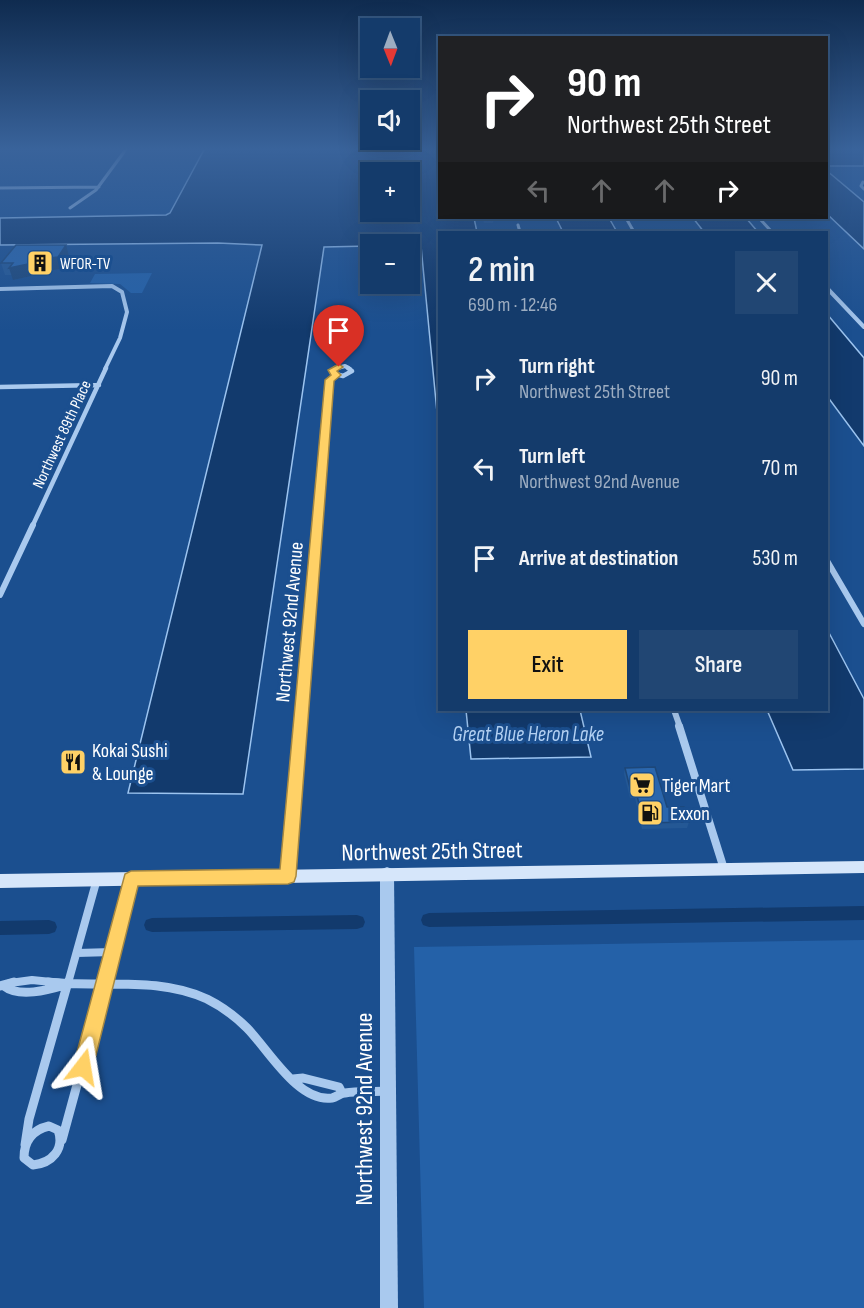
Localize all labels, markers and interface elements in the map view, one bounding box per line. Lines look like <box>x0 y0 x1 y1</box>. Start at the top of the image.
north arrow <box>360 18 420 78</box>
map controls <box>360 18 420 294</box>
text: 90 m <box>567 58 641 109</box>
icon: right <box>468 60 546 138</box>
button: sound <box>360 90 420 150</box>
text: Northwest 25th Street <box>567 109 771 141</box>
button: + <box>360 162 420 222</box>
icon: left <box>522 174 555 207</box>
icon: ahead <box>585 174 618 207</box>
icon: ahead <box>648 174 681 207</box>
icon: right <box>711 174 744 207</box>
button: − <box>360 234 420 294</box>
building icon: WFOR-TV <box>25 248 55 278</box>
text: 2 min <box>468 249 535 292</box>
button: close <box>735 251 798 314</box>
place label: WFOR-TV <box>60 255 111 274</box>
text: 690 m · 12:46 <box>468 293 557 317</box>
pin <box>313 305 364 367</box>
icon: arrive <box>322 314 355 347</box>
text: Turn right <box>519 353 595 380</box>
icon: right <box>468 362 501 395</box>
text: 90 m <box>761 365 798 392</box>
street label: Northwest 89th Place <box>29 378 96 492</box>
text: Northwest 25th Street <box>519 380 670 404</box>
text: Turn left <box>519 443 585 470</box>
icon: left <box>468 452 501 485</box>
text: 70 m <box>762 455 798 482</box>
text: Northwest 92nd Avenue <box>519 470 680 494</box>
street label: Northwest 92nd Avenue <box>271 541 309 703</box>
icon: arrive <box>468 542 501 575</box>
text: Arrive at destination <box>519 545 678 572</box>
text: 530 m <box>753 545 798 572</box>
button: Exit <box>468 630 627 699</box>
button: Share <box>639 630 798 699</box>
water label: Great Blue Heron Lake <box>452 722 604 747</box>
place label: Kokai Sushi & Lounge <box>92 739 168 786</box>
restaurant icon: Kokai Sushi & Lounge <box>58 747 88 777</box>
supermarket icon: Tiger Mart <box>627 770 657 800</box>
place label: Tiger Mart <box>662 774 730 798</box>
fuel station icon: Exxon <box>635 798 665 828</box>
place label: Exxon <box>670 802 710 826</box>
street label: Northwest 25th Street <box>341 835 523 868</box>
street label: Northwest 92nd Avenue <box>350 1012 379 1206</box>
position arrow <box>51 1035 115 1099</box>

